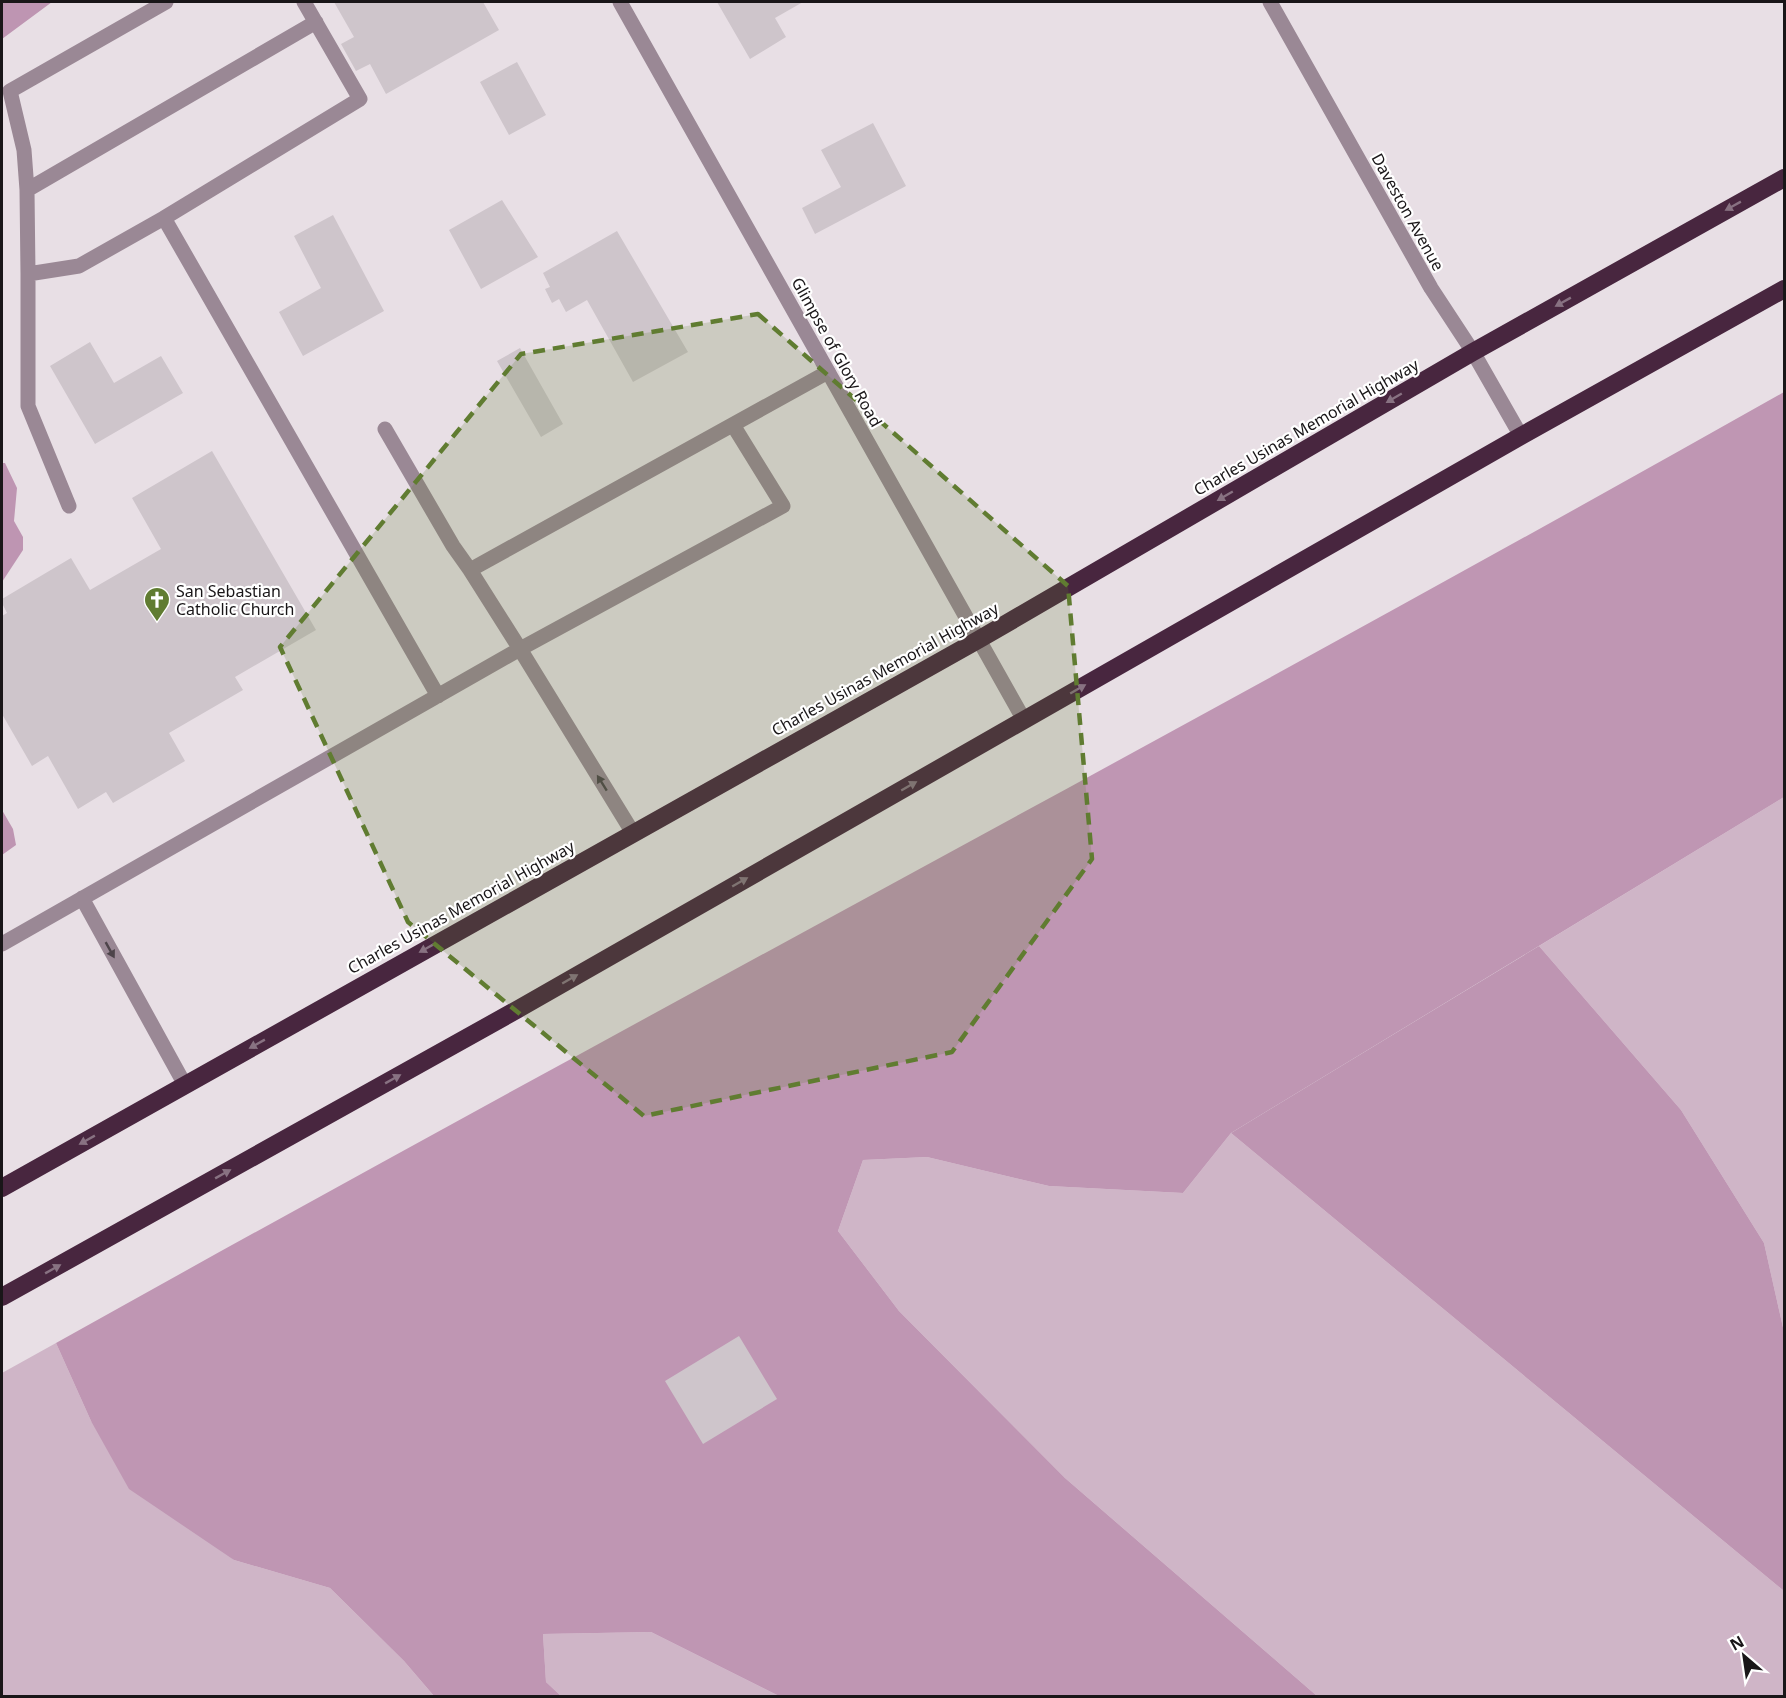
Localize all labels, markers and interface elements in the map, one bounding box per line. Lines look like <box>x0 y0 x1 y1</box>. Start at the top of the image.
street label: Daveston Avenue <box>1367 149 1449 275</box>
one-way arrow <box>1725 201 1742 211</box>
street label: Glimpse of Glory Road <box>787 273 887 431</box>
one-way arrow <box>1555 296 1572 306</box>
street label: Charles Usinas Memorial Highway <box>1189 353 1423 501</box>
one-way arrow <box>1385 393 1402 403</box>
one-way arrow <box>1216 491 1233 501</box>
place label: San Sebastian Catholic Church <box>176 580 294 620</box>
church icon: San Sebastian Catholic Church <box>142 585 172 623</box>
street label: Charles Usinas Memorial Highway <box>768 597 1003 741</box>
one-way arrow <box>1070 684 1087 694</box>
one-way arrow <box>597 775 608 791</box>
one-way arrow <box>901 781 918 791</box>
street label: Charles Usinas Memorial Highway <box>344 835 579 979</box>
one-way arrow <box>732 877 748 888</box>
one-way arrow <box>105 941 115 958</box>
one-way arrow <box>418 943 435 953</box>
one-way arrow <box>562 974 579 984</box>
one-way arrow <box>248 1039 265 1049</box>
one-way arrow <box>385 1073 401 1084</box>
one-way arrow <box>79 1134 96 1144</box>
one-way arrow <box>215 1168 231 1179</box>
one-way arrow <box>44 1264 61 1274</box>
north arrow <box>1714 1626 1774 1686</box>
text: N <box>1726 1630 1748 1656</box>

